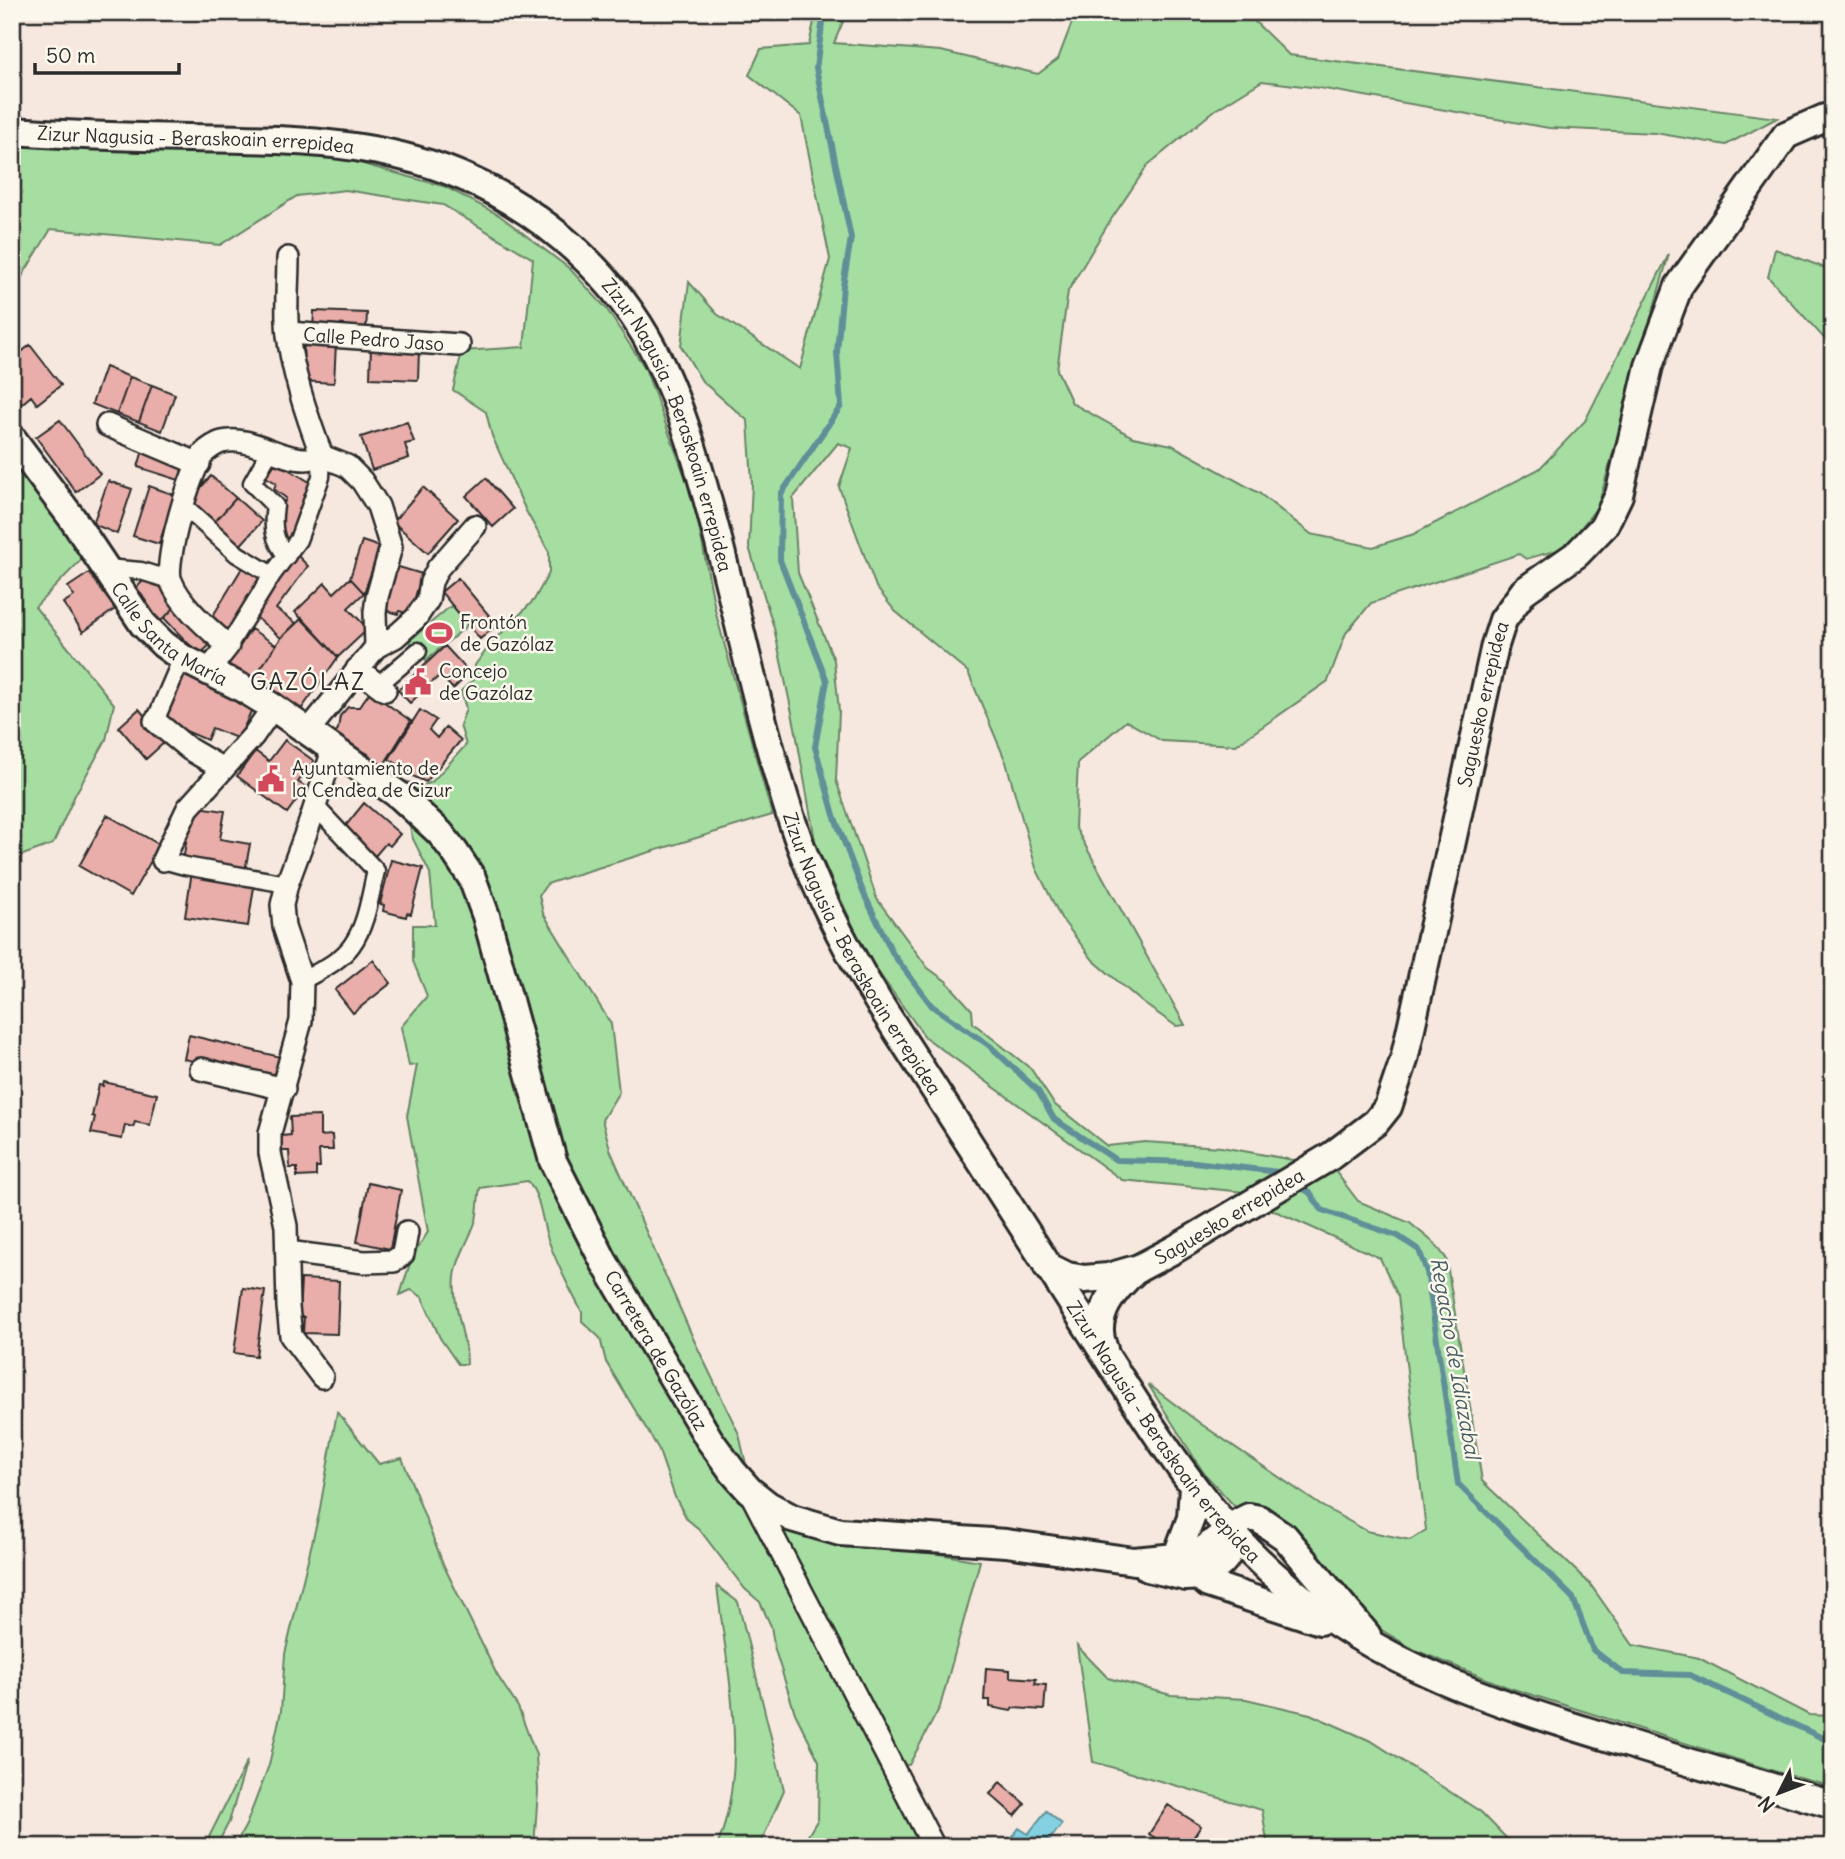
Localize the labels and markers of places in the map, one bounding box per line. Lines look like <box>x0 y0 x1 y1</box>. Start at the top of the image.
place label: Frontón de Gazólaz <box>460 610 554 656</box>
sports icon: Frontón de Gazólaz <box>424 618 454 648</box>
place label: Concejo de Gazólaz <box>439 659 533 705</box>
public building icon: Concejo de Gazólaz <box>403 667 433 697</box>
place label: Ayuntamiento de la Cendea de Cizur <box>292 756 452 802</box>
public building icon: Ayuntamiento de la Cendea de Cizur <box>256 764 286 794</box>

